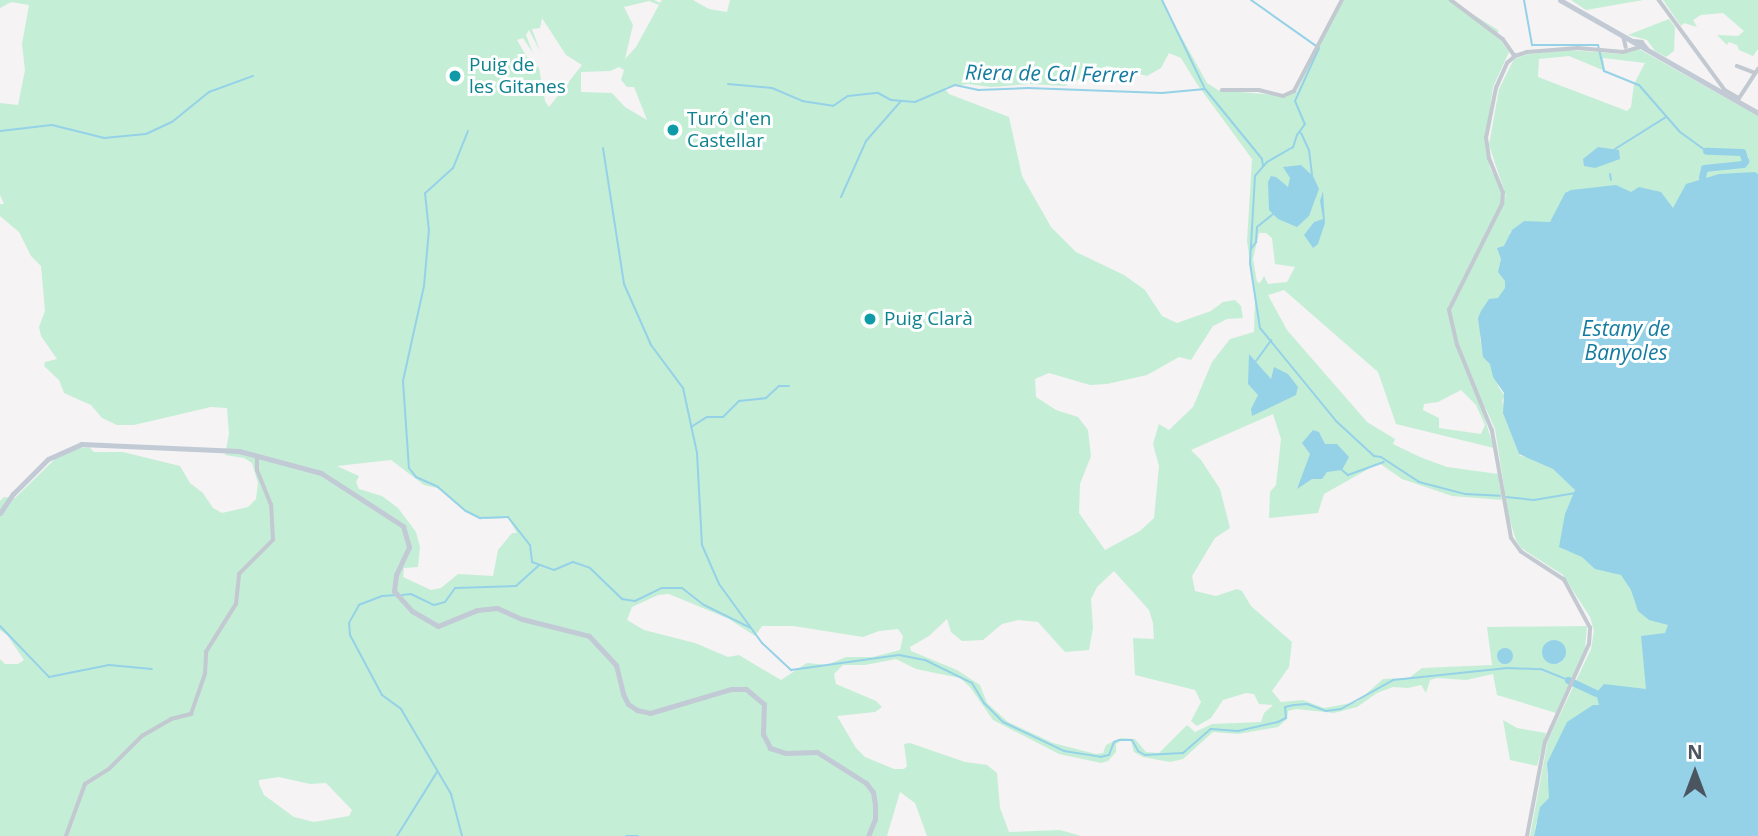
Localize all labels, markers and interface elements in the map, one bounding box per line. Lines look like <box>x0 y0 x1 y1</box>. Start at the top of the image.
place label: Puig de les Gitanes <box>469 54 566 98</box>
water label: Riera de Cal Ferrer <box>965 59 1137 87</box>
marker: Puig de les Gitanes <box>447 68 463 84</box>
place label: Turó d'en Castellar <box>687 108 771 152</box>
marker: Turó d'en Castellar <box>665 122 681 138</box>
place label: Puig Clarà <box>884 308 973 330</box>
marker: Puig Clarà <box>862 311 878 327</box>
water label: Estany de Banyoles <box>1582 315 1670 365</box>
north arrow <box>1660 738 1730 808</box>
text: N <box>1687 739 1703 765</box>

